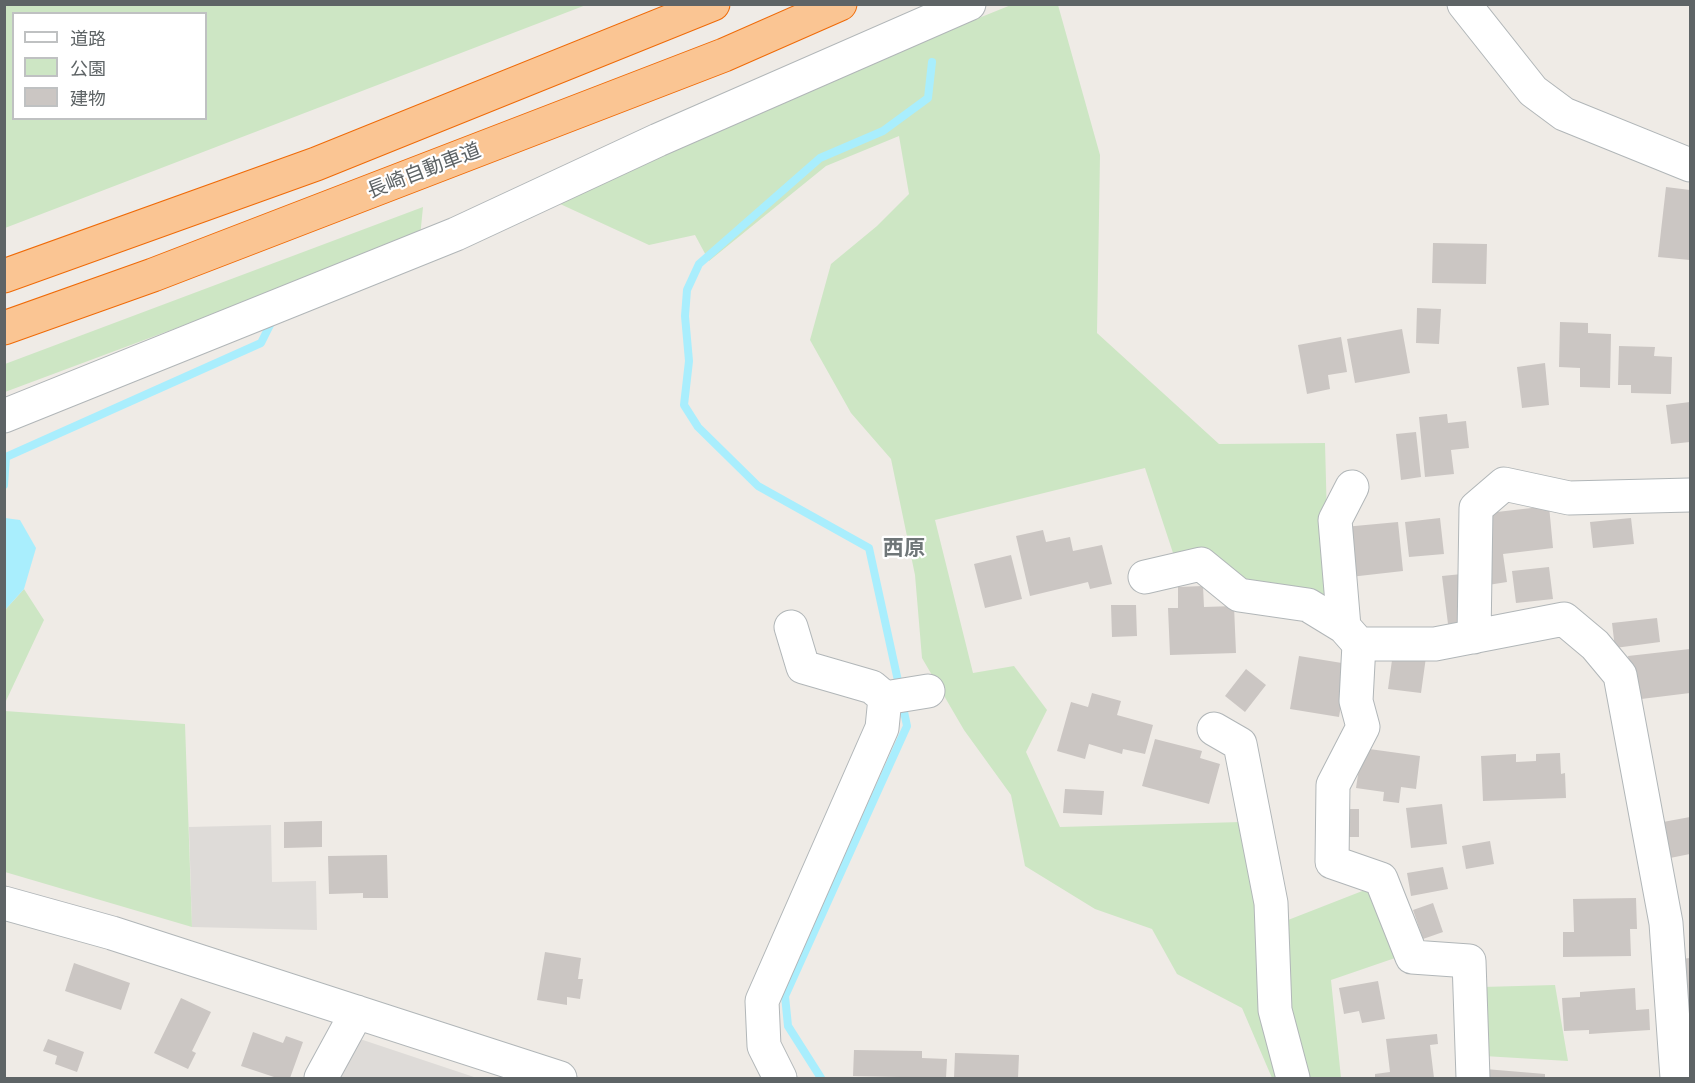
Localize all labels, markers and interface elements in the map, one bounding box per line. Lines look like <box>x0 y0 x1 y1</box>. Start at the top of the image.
legend <box>12 12 207 120</box>
text: 道路 <box>70 28 106 49</box>
text: 公園 <box>70 58 106 79</box>
text: 建物 <box>70 88 106 109</box>
street label: 長崎自動車道 <box>364 138 484 204</box>
district label: 西原 <box>883 536 925 562</box>

